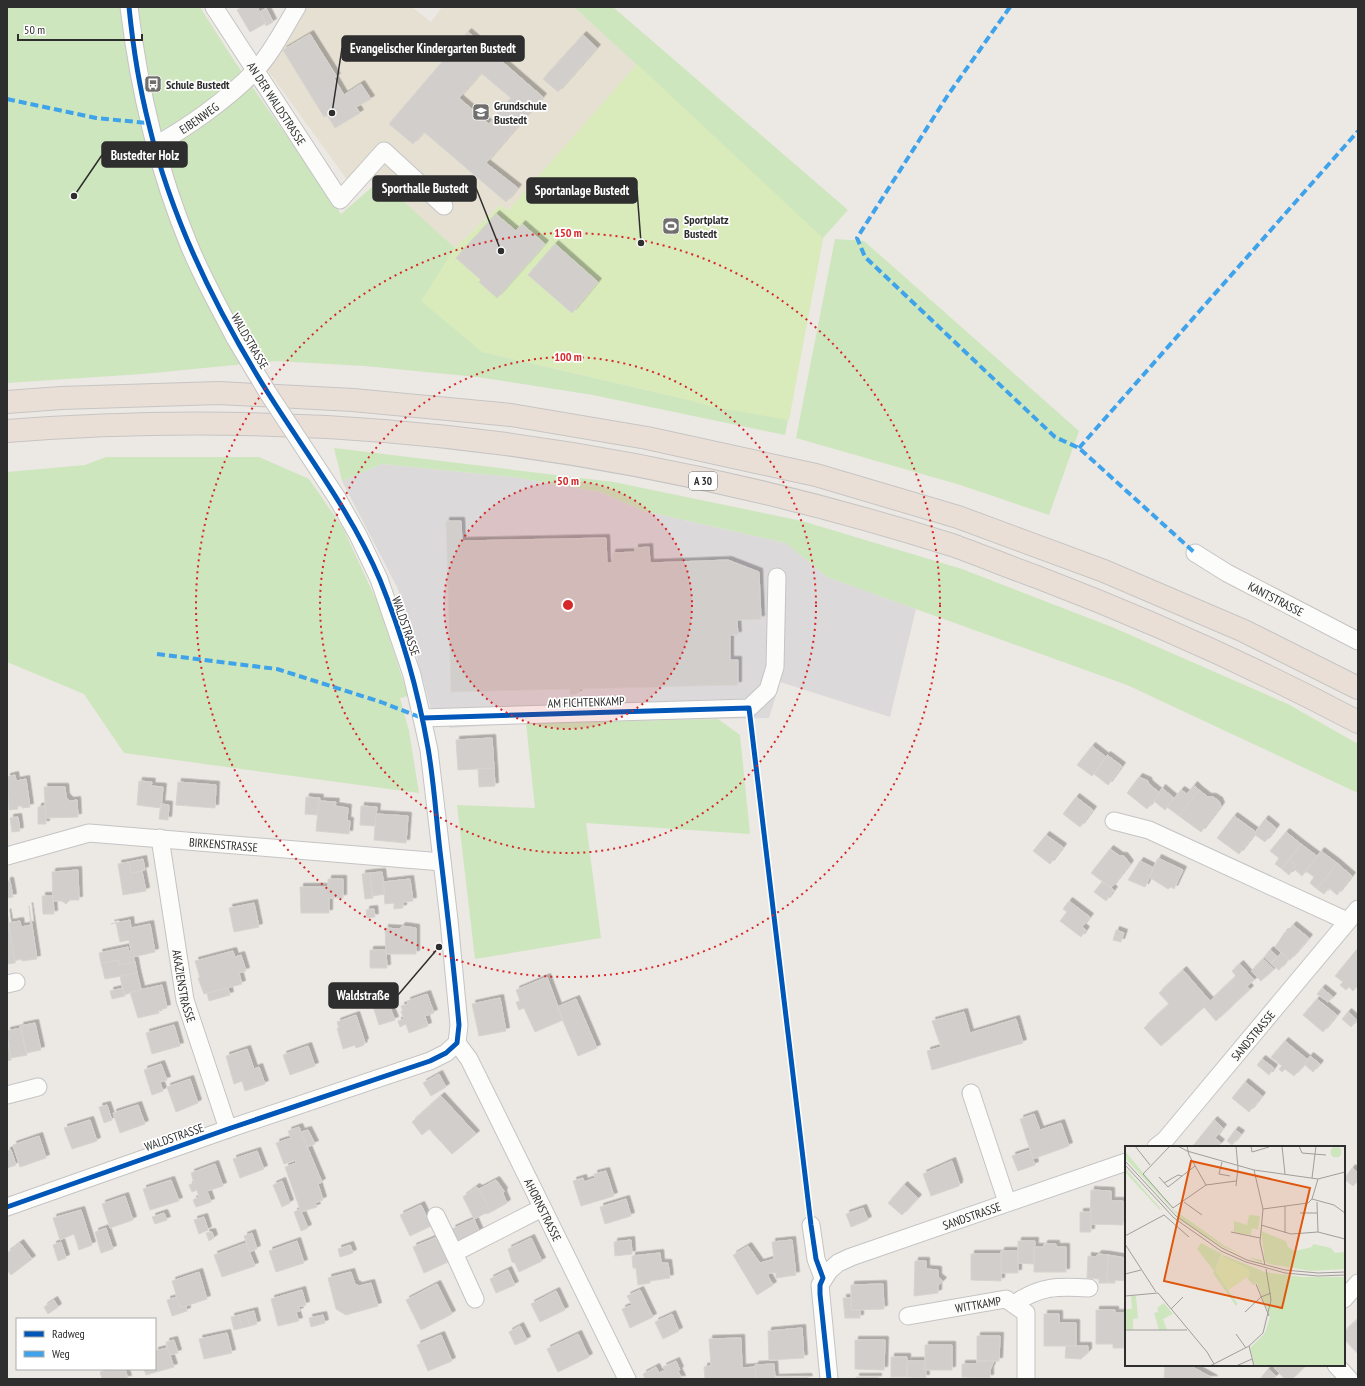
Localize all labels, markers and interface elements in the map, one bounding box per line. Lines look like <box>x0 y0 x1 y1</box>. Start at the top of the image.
scale bar <box>18 16 142 42</box>
text: 50 m <box>24 22 45 37</box>
callout: Evangelischer Kindergarten Bustedt <box>342 36 524 61</box>
text: Evangelischer Kindergarten Bustedt <box>350 40 516 57</box>
street label: AN DER WALDSTRASSE <box>244 59 309 148</box>
bus stop icon: Schule Bustedt <box>143 74 163 94</box>
place label: Schule Bustedt <box>166 77 230 92</box>
place label: Grundschule Bustedt <box>494 98 547 127</box>
street label: EIBENWEG <box>176 99 221 137</box>
school or university icon: Grundschule Bustedt <box>471 102 491 122</box>
callout: Bustedter Holz <box>102 142 187 167</box>
text: Bustedter Holz <box>111 147 179 164</box>
callout: Sporthalle Bustedt <box>373 176 476 201</box>
callout: Sportanlage Bustedt <box>527 178 637 203</box>
text: Sporthalle Bustedt <box>382 180 469 197</box>
text: Sportanlage Bustedt <box>535 182 630 199</box>
place label: Sportplatz Bustedt <box>684 212 729 241</box>
sports icon: Sportplatz Bustedt <box>661 216 681 236</box>
text: 150 m <box>554 225 582 240</box>
street label: WALDSTRASSE <box>228 310 272 372</box>
text: 100 m <box>554 349 582 364</box>
road number: A 30 <box>689 472 717 490</box>
text: 50 m <box>557 473 579 488</box>
street label: KANTSTRASSE <box>1246 578 1306 619</box>
street label: WALDSTRASSE <box>389 594 423 658</box>
centre of rings <box>561 598 575 612</box>
street label: AM FICHTENKAMP <box>547 693 625 711</box>
street label: BIRKENSTRASSE <box>188 834 258 854</box>
street label: AKAZIENSTRASSE <box>170 949 199 1024</box>
callout: Waldstraße <box>329 983 398 1008</box>
text: Waldstraße <box>335 987 390 1004</box>
street label: SANDSTRASSE <box>1227 1007 1278 1063</box>
street label: WALDSTRASSE <box>142 1120 206 1154</box>
inset map <box>1125 1146 1345 1366</box>
street label: AHORNSTRASSE <box>522 1176 565 1243</box>
street label: SANDSTRASSE <box>940 1198 1003 1232</box>
street label: WITTKAMP <box>954 1292 1003 1315</box>
legend <box>16 1318 156 1370</box>
text: Radweg <box>52 1326 85 1341</box>
text: Weg <box>52 1346 70 1361</box>

